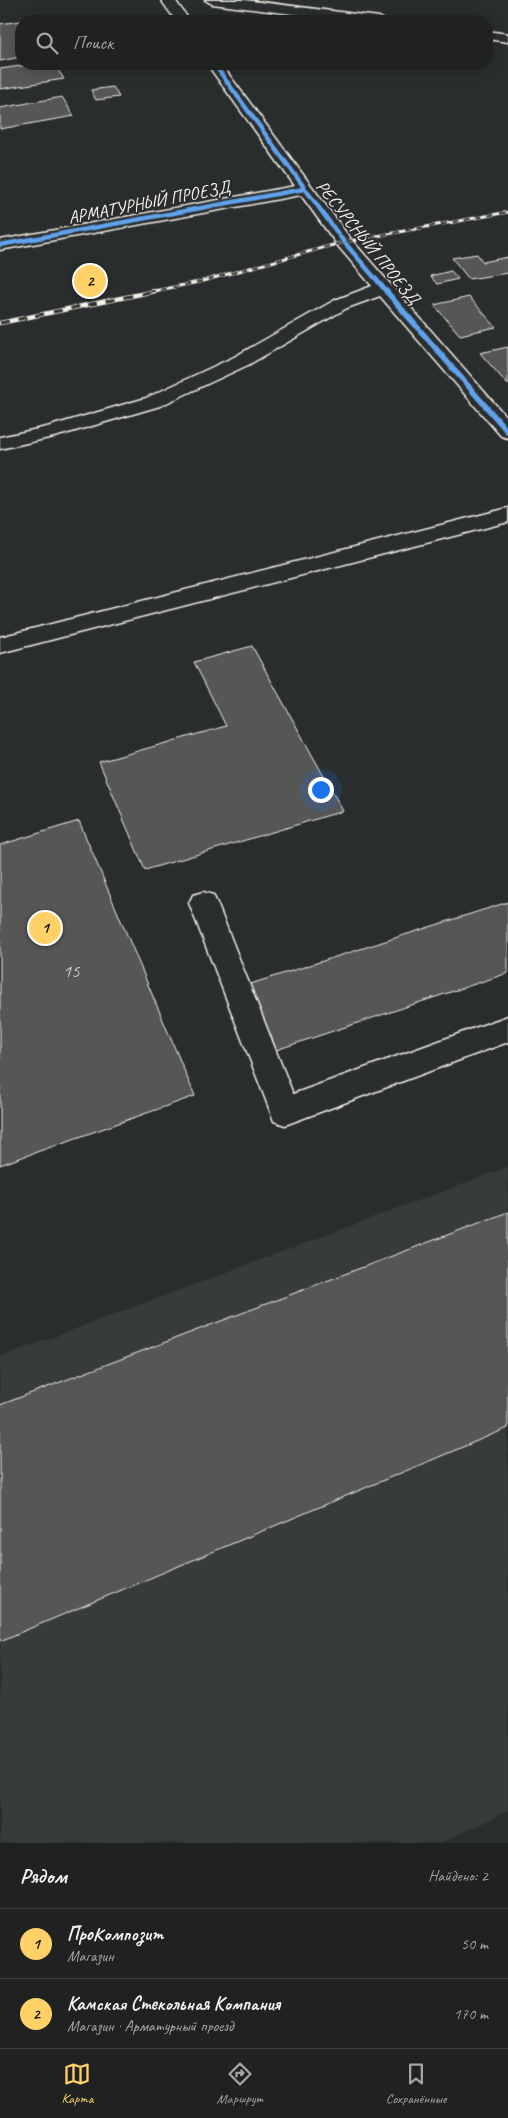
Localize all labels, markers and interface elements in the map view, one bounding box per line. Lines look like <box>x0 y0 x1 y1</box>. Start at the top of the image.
search box <box>15 15 493 70</box>
icon: search <box>33 29 61 57</box>
text: Поиск <box>73 31 113 55</box>
street label: АРМАТУРНЫЙ ПРОЕЗД <box>66 175 234 228</box>
street label: РЕСУРСНЫЙ ПРОЕЗД <box>311 176 426 310</box>
pin: 2 <box>74 262 106 300</box>
your location <box>308 777 334 803</box>
pin: 1 <box>29 909 61 947</box>
house number: 15 <box>62 959 81 983</box>
text: Рядом <box>20 1863 67 1889</box>
text: Найдено: 2 <box>428 1866 488 1886</box>
text: ПроКомпозит <box>67 1922 163 1946</box>
text: 1 <box>32 1934 40 1954</box>
text: 50 m <box>461 1934 488 1954</box>
text: Магазин <box>67 1946 114 1966</box>
text: Камская Стекольная Компания <box>67 1992 280 2016</box>
text: 2 <box>32 2004 40 2024</box>
text: 170 m <box>454 2004 488 2024</box>
text: Магазин · Арматурный проезд <box>67 2016 233 2036</box>
tab: Карта <box>61 2060 94 2107</box>
tab: Маршрут <box>216 2060 263 2107</box>
tab: Сохранённые <box>386 2060 446 2107</box>

